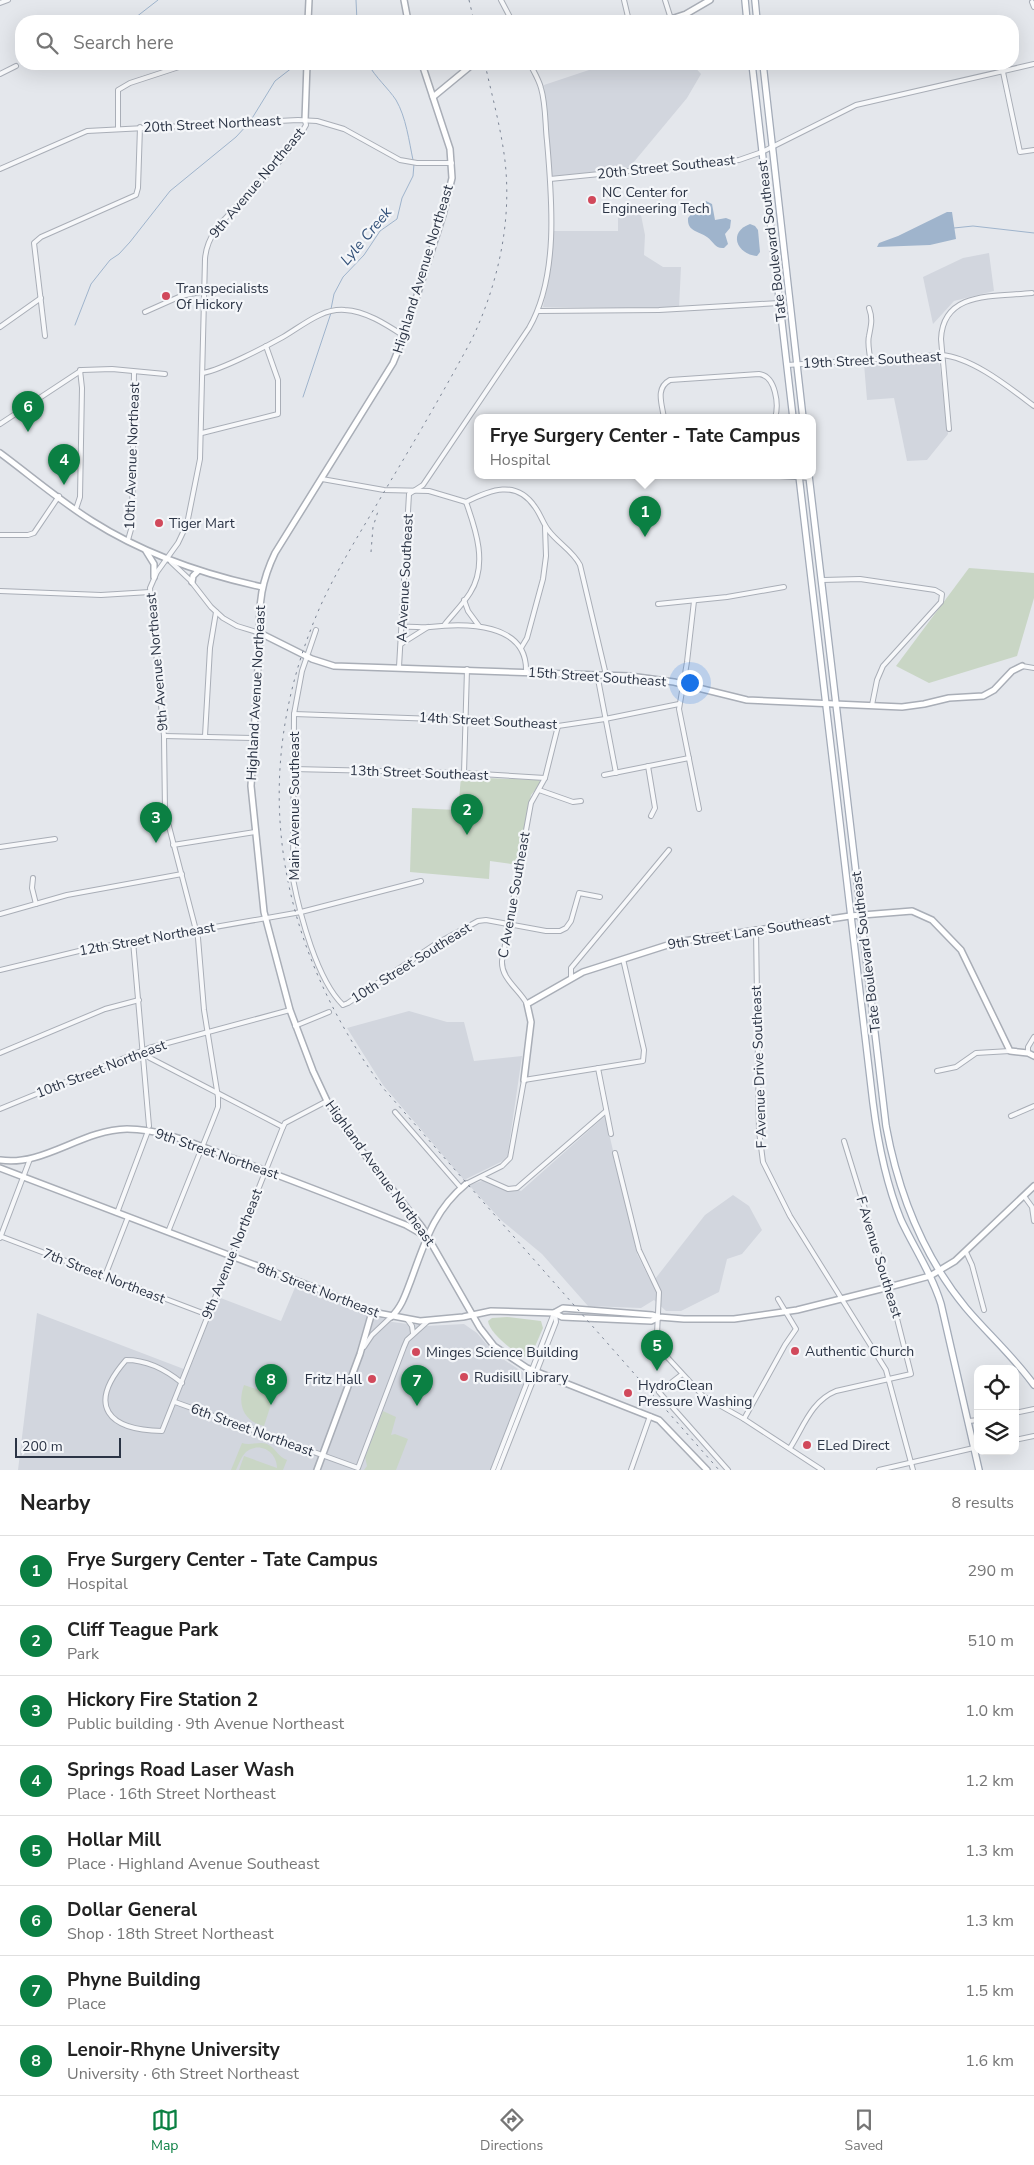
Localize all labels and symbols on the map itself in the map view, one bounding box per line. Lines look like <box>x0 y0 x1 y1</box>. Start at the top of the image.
street label: 20th Street Northeast <box>143 111 281 137</box>
street label: 9th Avenue Northeast <box>205 124 309 242</box>
street label: 20th Street Southeast <box>596 150 736 184</box>
street label: Tate Boulevard Southeast <box>753 159 791 323</box>
street label: Highland Avenue Northeast <box>388 182 458 356</box>
place label: NC Center for Engineering Tech <box>602 183 710 218</box>
marker: NC Center for Engineering Tech <box>586 194 598 206</box>
water label: Lyle Creek <box>336 202 397 269</box>
place label: Transpecialists Of Hickory <box>176 279 269 314</box>
marker: Transpecialists Of Hickory <box>160 290 172 302</box>
street label: 19th Street Southeast <box>802 347 942 373</box>
street label: 10th Avenue Northeast <box>120 382 144 530</box>
pin: 6 <box>12 391 44 432</box>
pin: 4 <box>48 444 80 485</box>
pin: 1 <box>629 496 661 537</box>
street label: A Avenue Southeast <box>392 513 418 643</box>
place label: Tiger Mart <box>169 514 235 533</box>
marker: Tiger Mart <box>153 517 165 529</box>
street label: 9th Avenue Northeast <box>141 592 173 732</box>
street label: Highland Avenue Northeast <box>242 605 270 781</box>
street label: 15th Street Southeast <box>527 663 667 691</box>
your location <box>677 670 703 696</box>
street label: 14th Street Southeast <box>418 708 558 734</box>
street label: Main Avenue Southeast <box>285 731 304 880</box>
street label: 13th Street Southeast <box>349 761 489 785</box>
pin: 2 <box>451 794 483 835</box>
pin: 3 <box>140 802 172 843</box>
street label: C Avenue Southeast <box>494 830 534 960</box>
street label: Tate Boulevard Southeast <box>847 870 885 1034</box>
street label: 9th Street Lane Southeast <box>666 910 832 954</box>
street label: 12th Street Northeast <box>77 918 217 960</box>
street label: 10th Street Southeast <box>347 918 475 1008</box>
street label: F Avenue Drive Southeast <box>747 985 771 1149</box>
street label: 10th Street Northeast <box>33 1035 169 1103</box>
street label: Highland Avenue Northeast <box>321 1096 439 1250</box>
street label: 9th Street Northeast <box>153 1124 281 1184</box>
street label: 9th Avenue Northeast <box>197 1186 267 1322</box>
street label: F Avenue Southeast <box>851 1194 907 1320</box>
street label: 7th Street Northeast <box>40 1244 168 1308</box>
street label: 8th Street Northeast <box>254 1258 382 1322</box>
pin: 5 <box>641 1330 673 1371</box>
place label: Authentic Church <box>805 1342 914 1361</box>
place label: Minges Science Building <box>426 1343 579 1362</box>
marker: Authentic Church <box>789 1345 801 1357</box>
marker: Minges Science Building <box>410 1346 422 1358</box>
pin: 8 <box>255 1364 287 1405</box>
pin: 7 <box>401 1365 433 1406</box>
place label: Rudisill Library <box>474 1368 569 1387</box>
place label: Fritz Hall <box>305 1370 363 1389</box>
marker: Rudisill Library <box>458 1371 470 1383</box>
marker: Fritz Hall <box>366 1373 378 1385</box>
place label: HydroClean Pressure Washing <box>638 1376 753 1411</box>
marker: HydroClean Pressure Washing <box>622 1387 634 1399</box>
street label: 6th Street Northeast <box>188 1399 316 1461</box>
scale bar <box>15 1435 121 1458</box>
place label: ELed Direct <box>817 1436 889 1455</box>
marker: ELed Direct <box>801 1439 813 1451</box>

